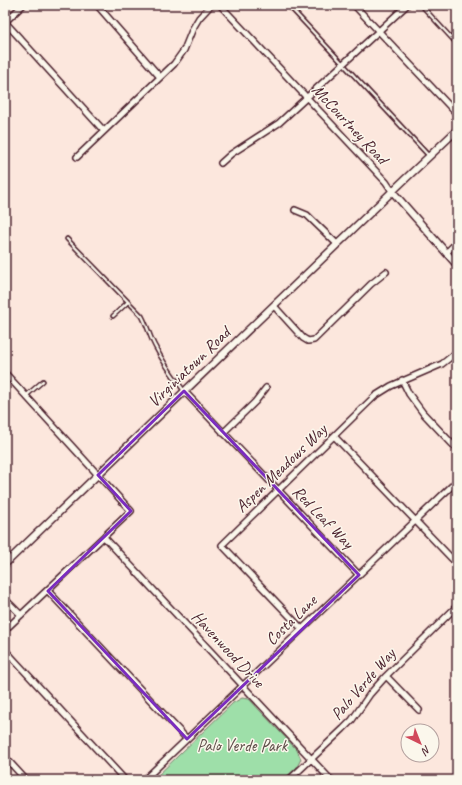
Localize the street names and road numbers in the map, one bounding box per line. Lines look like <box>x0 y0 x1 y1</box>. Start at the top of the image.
street label: McCourtney Road <box>308 80 394 170</box>
street label: Virginiatown Road <box>143 321 236 411</box>
street label: Aspen Meadows Way <box>231 418 332 517</box>
street label: Red Leaf Way <box>288 481 359 554</box>
street label: Costa Lane <box>261 589 322 650</box>
street label: Havenwood Drive <box>187 606 270 693</box>
street label: Palo Verde Way <box>326 643 401 724</box>

